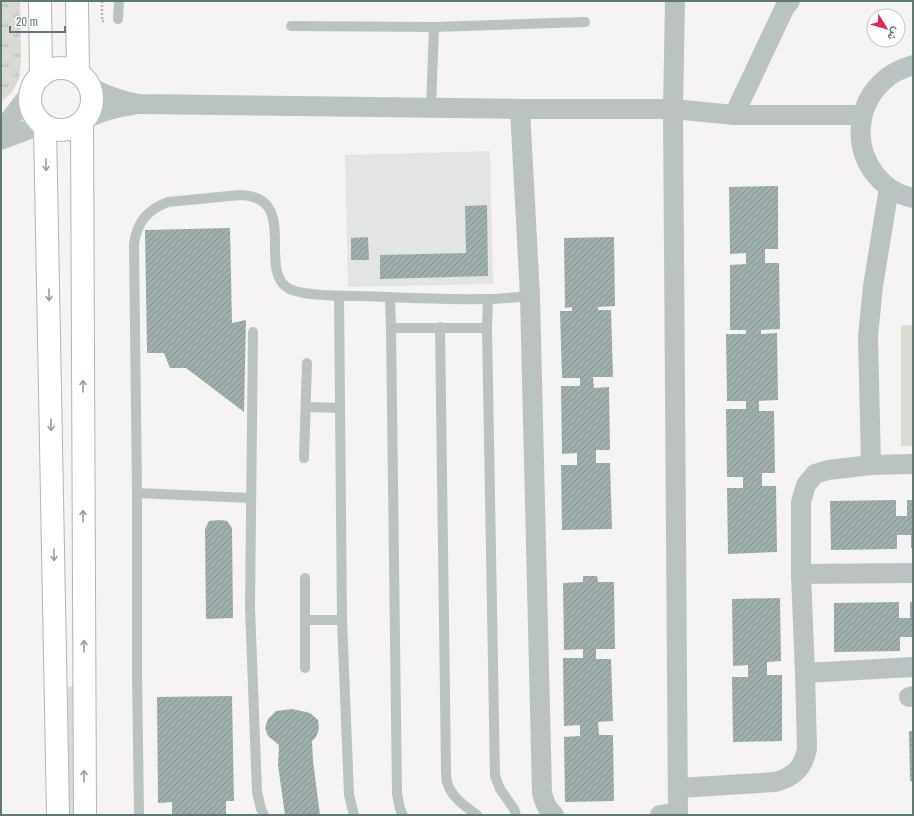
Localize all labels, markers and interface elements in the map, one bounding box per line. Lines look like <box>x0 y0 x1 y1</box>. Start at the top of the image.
scale bar <box>10 8 65 34</box>
north arrow <box>866 8 906 48</box>
text: 20 m <box>16 14 38 30</box>
text: ش <box>884 25 904 44</box>
one-way arrow <box>42 158 50 171</box>
one-way arrow <box>45 288 52 301</box>
one-way arrow <box>79 380 87 393</box>
one-way arrow <box>47 418 55 431</box>
one-way arrow <box>79 510 87 523</box>
one-way arrow <box>50 548 57 561</box>
one-way arrow <box>80 640 88 653</box>
one-way arrow <box>80 770 88 783</box>

